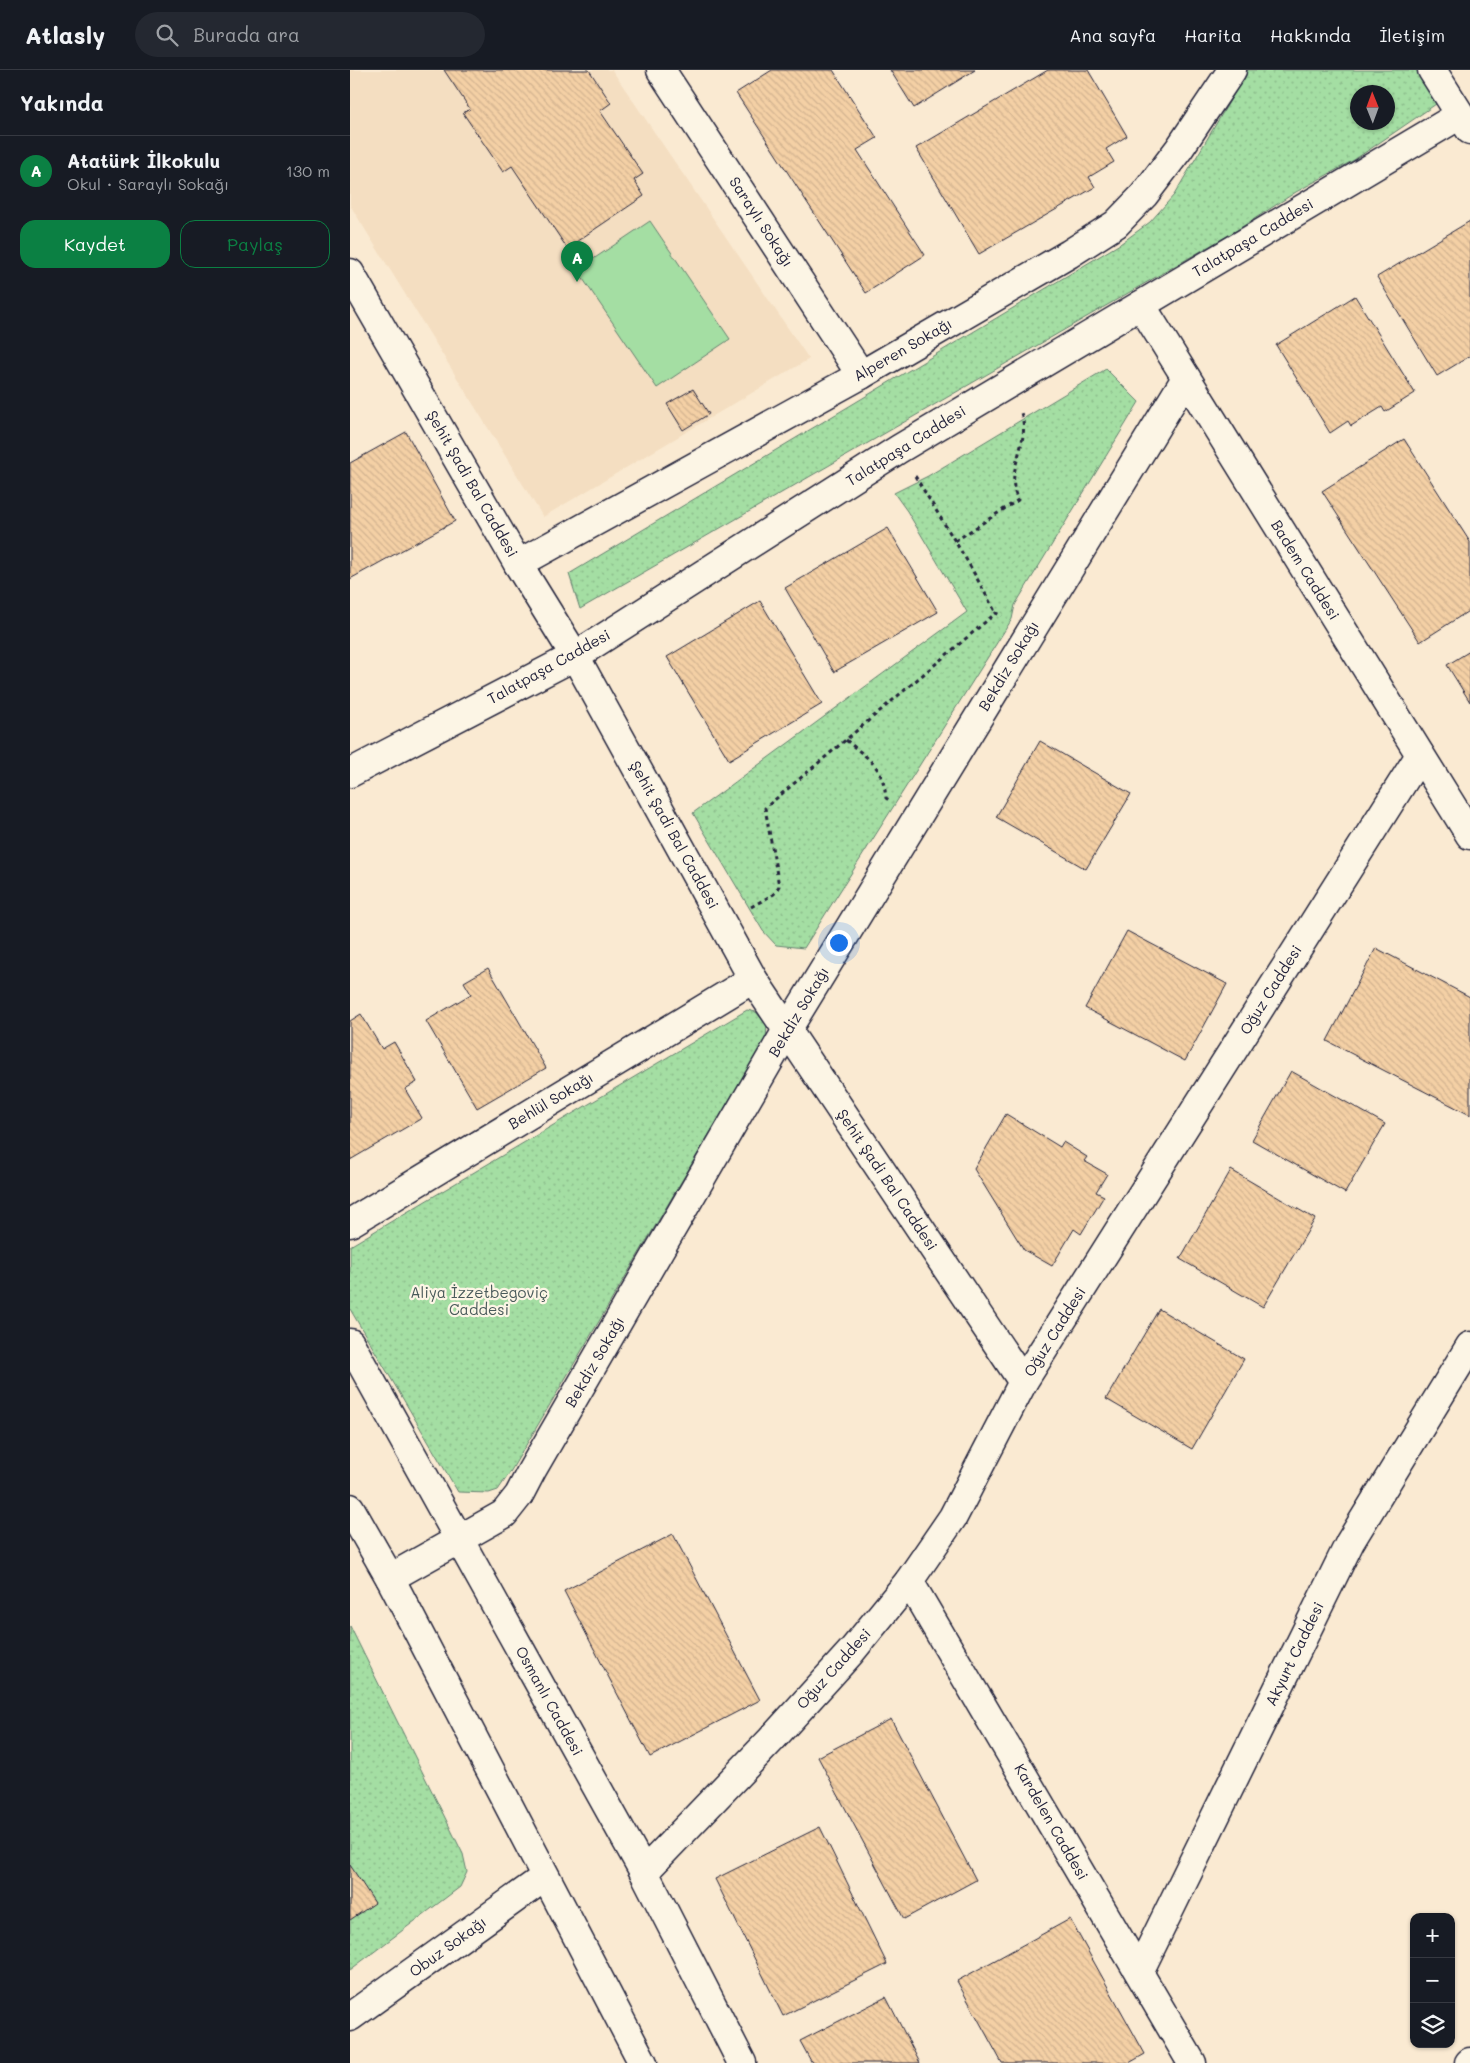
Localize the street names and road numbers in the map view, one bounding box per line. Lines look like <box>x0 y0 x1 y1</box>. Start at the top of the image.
street label: Saraylı Sokağı <box>725 172 799 270</box>
street label: Talatpaşa Caddesi <box>1188 193 1317 281</box>
street label: Alperen Sokağı <box>850 313 955 385</box>
street label: Talatpaşa Caddesi <box>842 400 969 490</box>
street label: Şehit Şadi Bal Caddesi <box>423 406 523 561</box>
street label: Badem Caddesi <box>1267 516 1345 623</box>
street label: Bekdiz Sokağı <box>973 617 1043 714</box>
street label: Talatpaşa Caddesi <box>483 624 614 708</box>
street label: Şehit Şadi Bal Caddesi <box>626 757 724 912</box>
street label: Oğuz Caddesi <box>1235 941 1306 1038</box>
street label: Bekdiz Sokağı <box>763 963 833 1060</box>
street label: Behlül Sokağı <box>504 1067 597 1133</box>
street label: Şehit Şadi Bal Caddesi <box>833 1105 943 1254</box>
street label: Oğuz Caddesi <box>1019 1283 1090 1380</box>
street label: Bekdiz Sokağı <box>560 1312 628 1411</box>
street label: Akyurt Caddesi <box>1260 1598 1328 1709</box>
street label: Oğuz Caddesi <box>792 1624 875 1713</box>
street label: Osmanlı Caddesi <box>511 1642 588 1759</box>
street label: Kardelen Caddesi <box>1010 1760 1093 1883</box>
street label: Obuz Sokağı <box>405 1911 490 1981</box>

